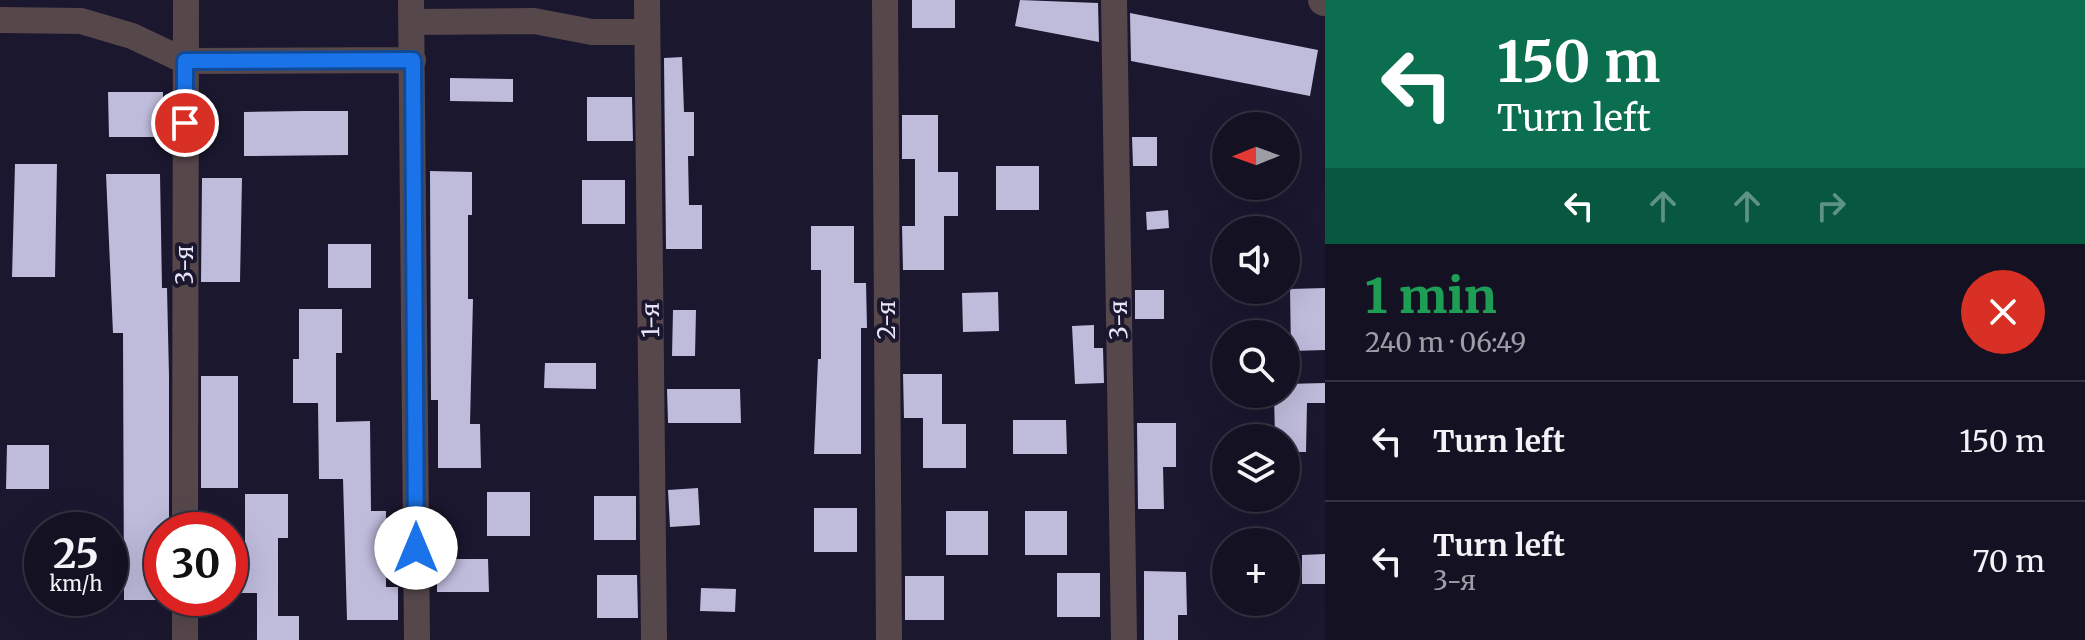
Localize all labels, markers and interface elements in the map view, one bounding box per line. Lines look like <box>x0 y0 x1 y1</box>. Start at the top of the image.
text: 150 m <box>1497 27 1660 97</box>
icon: left <box>1365 32 1469 136</box>
pin <box>151 89 219 157</box>
text: Turn left <box>1497 96 1651 141</box>
icon: arrive <box>163 101 207 145</box>
north arrow <box>1212 112 1300 200</box>
map controls <box>1212 112 1300 616</box>
icon: left <box>1557 184 1601 228</box>
icon: ahead <box>1641 184 1685 228</box>
icon: ahead <box>1725 184 1769 228</box>
icon: right <box>1809 184 1853 228</box>
button: sound <box>1212 216 1300 304</box>
street label: 3-я <box>169 245 200 285</box>
text: 1 min <box>1365 266 1497 326</box>
button: close <box>1961 270 2045 354</box>
street label: 3-я <box>1103 300 1134 340</box>
street label: 2-я <box>871 301 902 339</box>
street label: 1-я <box>635 302 666 338</box>
button: search <box>1212 320 1300 408</box>
text: 240 m · 06:49 <box>1365 326 1526 359</box>
icon: left <box>1365 419 1409 463</box>
text: Turn left <box>1433 422 1565 460</box>
text: 150 m <box>1959 422 2045 460</box>
button: layers <box>1212 424 1300 512</box>
position arrow <box>374 506 458 590</box>
speed limit sign: 30 <box>144 512 248 616</box>
text: Turn left <box>1433 526 1565 564</box>
button: + <box>1212 528 1300 616</box>
text: 25 <box>53 529 99 579</box>
icon: left <box>1365 539 1409 583</box>
text: 70 m <box>1972 542 2045 580</box>
text: 3-я <box>1433 564 1476 597</box>
text: km/h <box>50 571 102 596</box>

